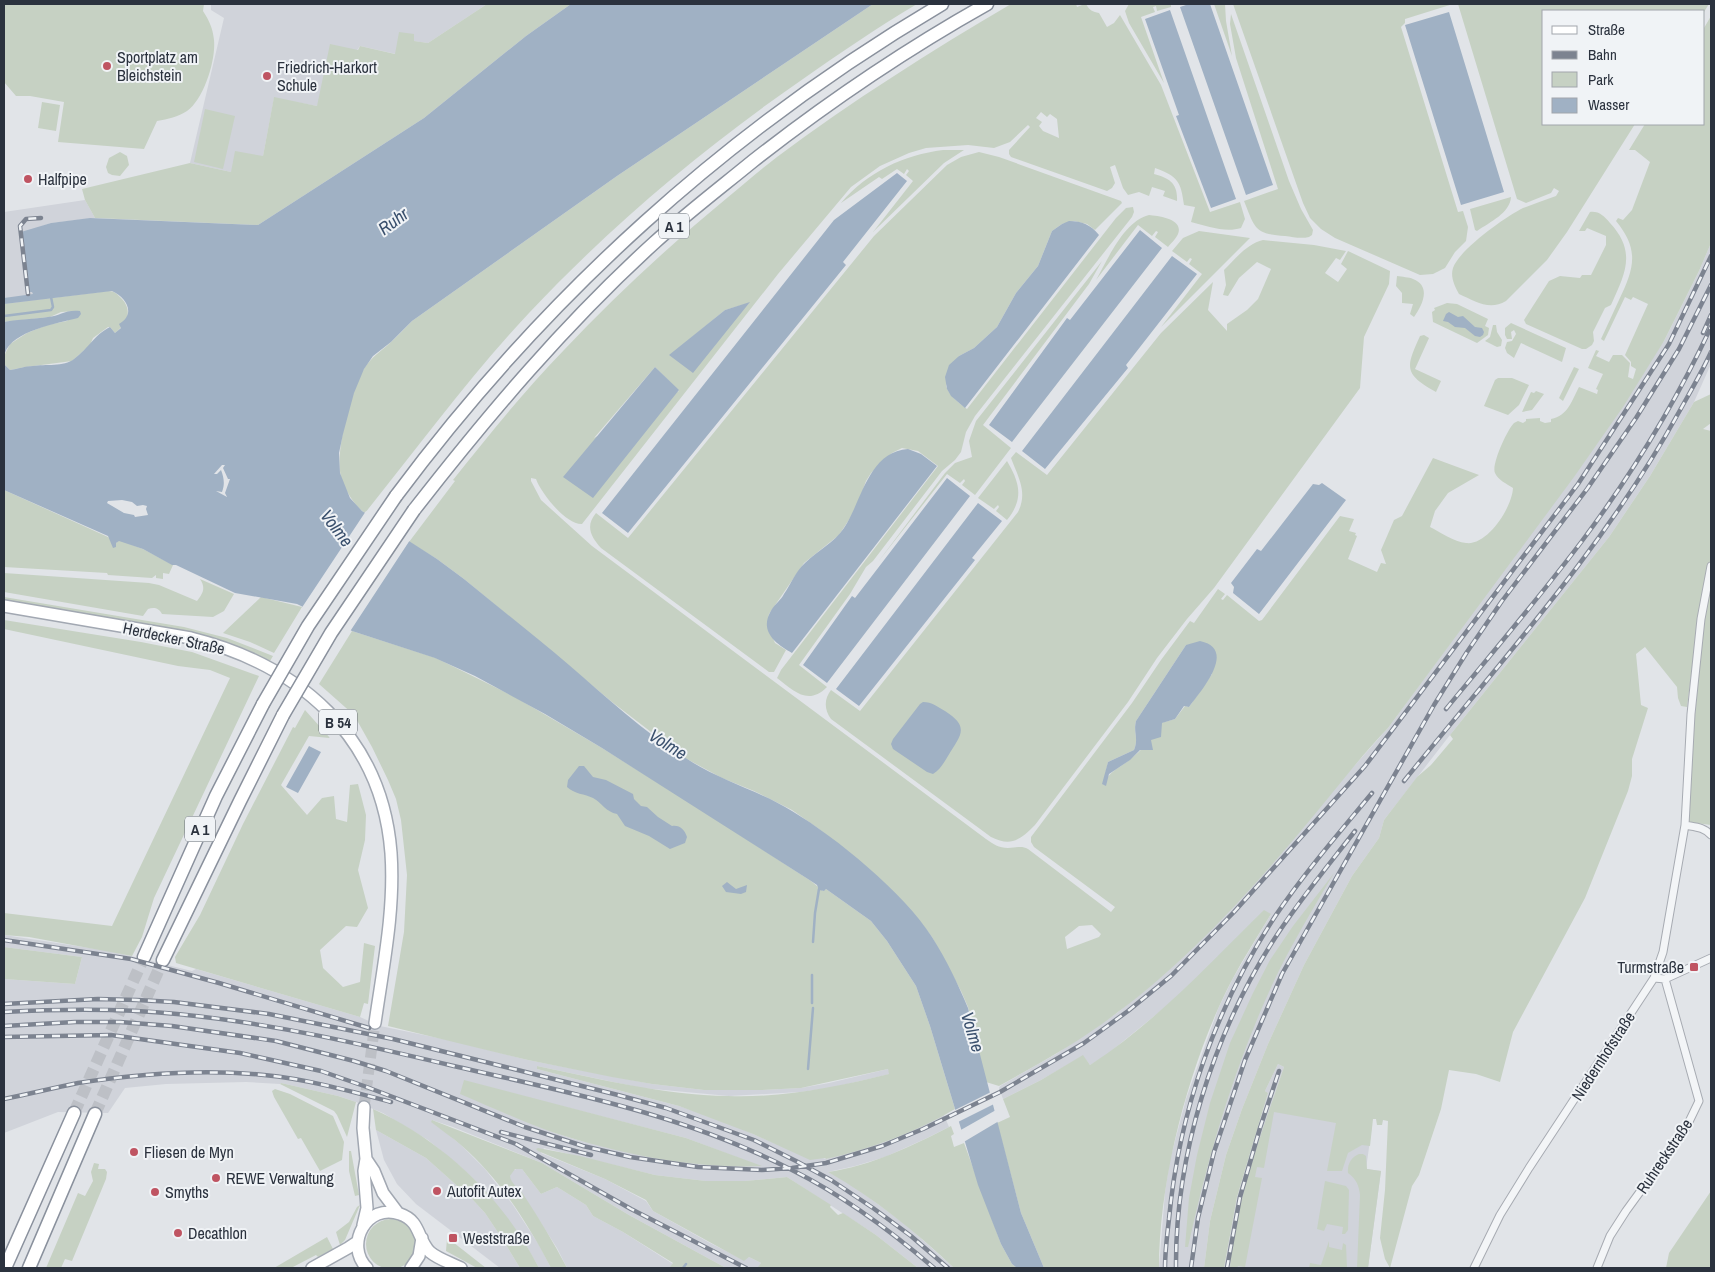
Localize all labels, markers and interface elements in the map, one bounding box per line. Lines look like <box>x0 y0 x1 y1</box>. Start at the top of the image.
legend <box>1542 10 1705 125</box>
text: Straße <box>1588 19 1625 40</box>
text: Bahn <box>1588 44 1617 65</box>
place label: Sportplatz am Bleichstein <box>117 46 198 86</box>
place label: Friedrich-Harkort Schule <box>277 56 377 96</box>
marker: Sportplatz am Bleichstein <box>101 60 113 72</box>
text: Park <box>1588 69 1614 90</box>
marker: Friedrich-Harkort Schule <box>261 70 273 82</box>
text: Wasser <box>1588 94 1629 115</box>
place label: Halfpipe <box>38 168 87 190</box>
marker: Halfpipe <box>22 173 34 185</box>
water label: Ruhr <box>373 201 414 241</box>
road number: A 1 <box>659 214 689 238</box>
water label: Volme <box>315 504 359 552</box>
street label: Herdecker Straße <box>121 616 227 660</box>
road number: B 54 <box>319 710 357 734</box>
water label: Volme <box>644 723 692 765</box>
road number: A 1 <box>185 816 215 842</box>
place label: Turmstraße <box>1617 956 1684 978</box>
marker: Turmstraße <box>1688 961 1700 973</box>
street label: Niedernhofstraße <box>1566 1007 1640 1105</box>
water label: Volme <box>955 1009 991 1055</box>
street label: Ruhreckstraße <box>1631 1114 1697 1198</box>
place label: Fliesen de Myn <box>144 1141 234 1163</box>
marker: Fliesen de Myn <box>128 1146 140 1158</box>
place label: REWE Verwaltung <box>226 1167 335 1189</box>
marker: REWE Verwaltung <box>210 1172 222 1184</box>
place label: Autofit Autex <box>446 1180 522 1202</box>
place label: Smyths <box>165 1181 209 1203</box>
marker: Autofit Autex <box>431 1185 443 1197</box>
marker: Smyths <box>149 1186 161 1198</box>
place label: Decathlon <box>188 1222 247 1244</box>
marker: Decathlon <box>172 1227 184 1239</box>
place label: Weststraße <box>463 1227 530 1249</box>
marker: Weststraße <box>447 1232 459 1244</box>

